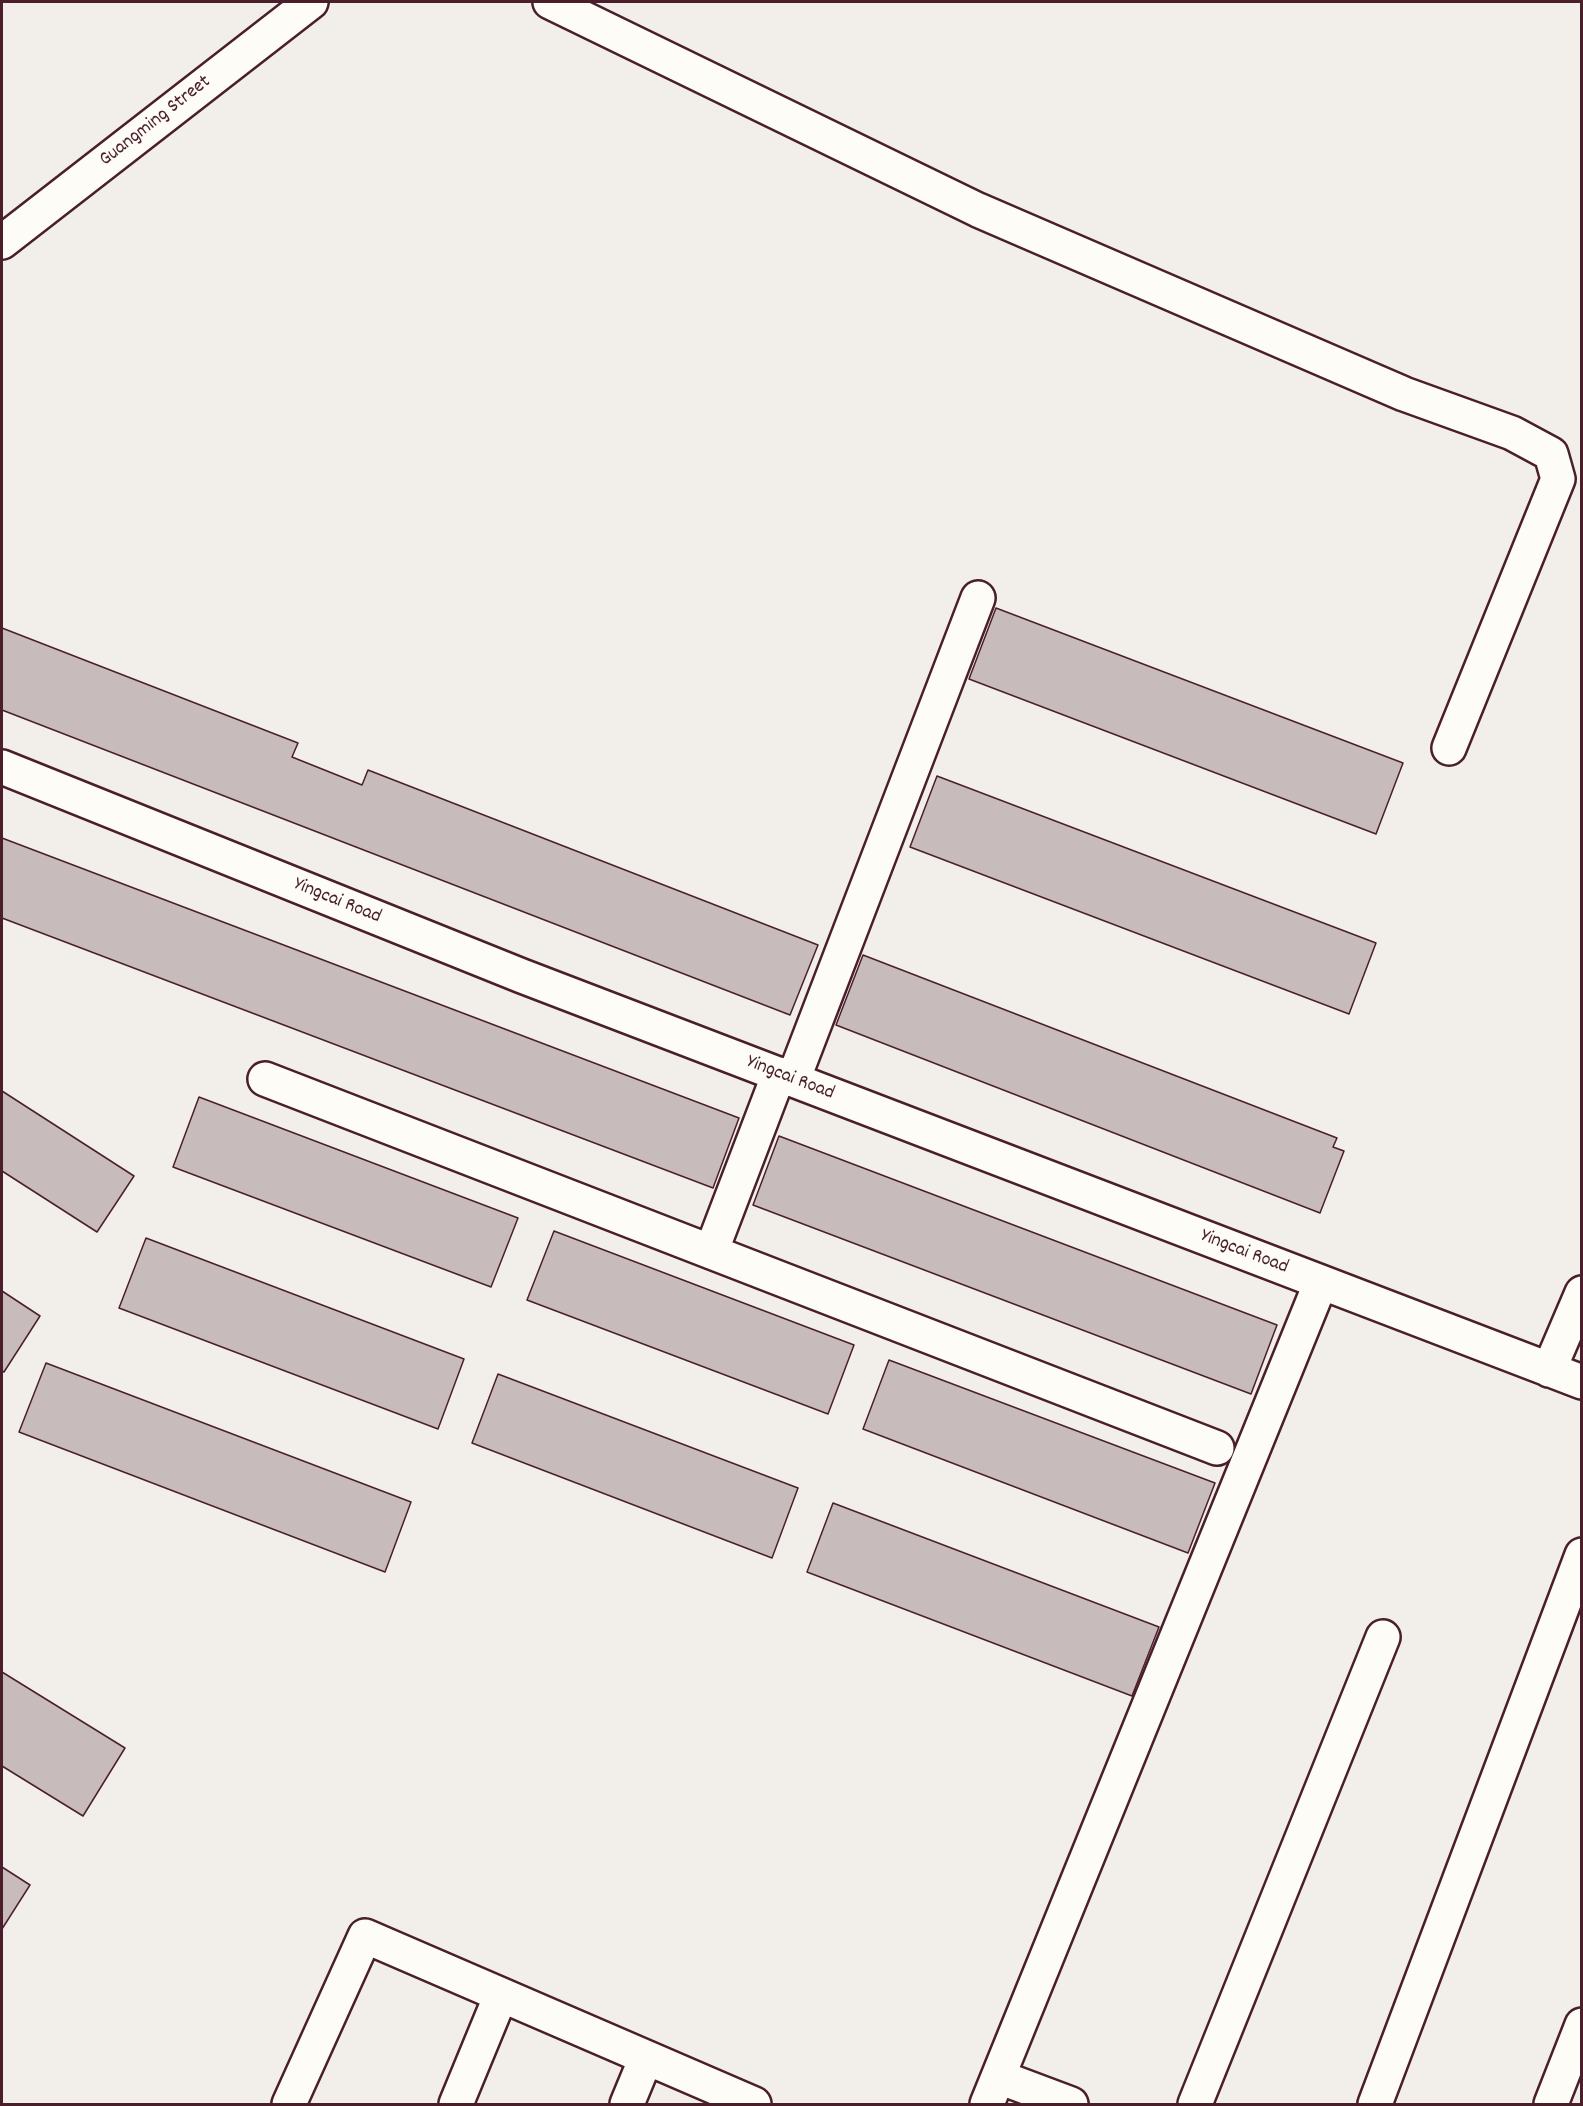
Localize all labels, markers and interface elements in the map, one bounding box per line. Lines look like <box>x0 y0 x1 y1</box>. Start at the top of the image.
street label: Guangming Street <box>96 71 216 173</box>
street label: Yingcai Road <box>290 874 384 930</box>
street label: Yingcai Road <box>743 1051 837 1107</box>
street label: Yingcai Road <box>1197 1225 1291 1281</box>

